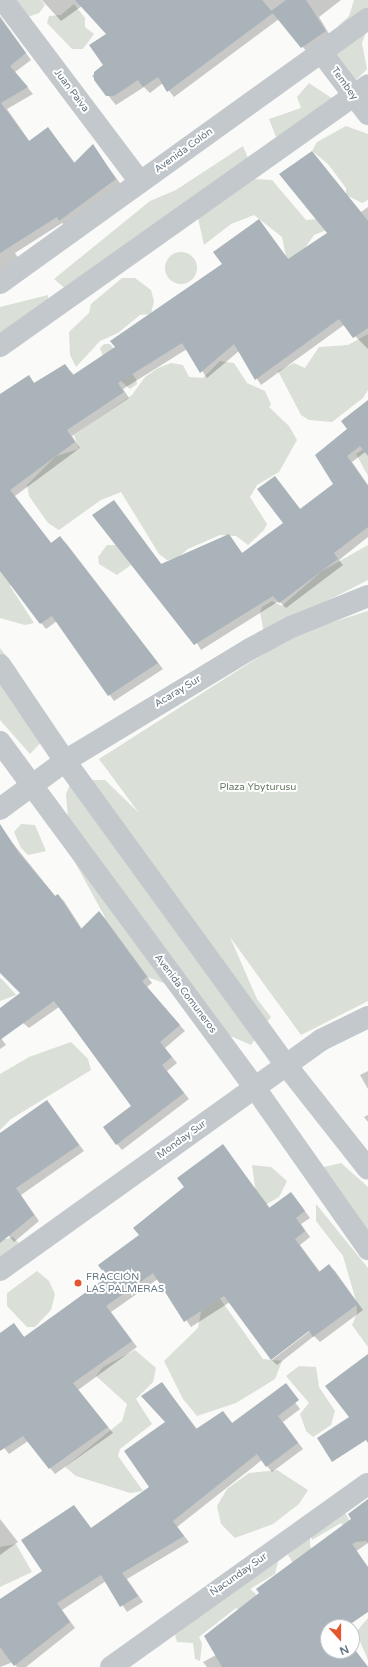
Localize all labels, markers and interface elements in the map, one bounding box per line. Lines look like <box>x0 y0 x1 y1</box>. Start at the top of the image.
street label: Tembey <box>328 65 360 103</box>
street label: Juan Paiva <box>51 67 91 115</box>
street label: Avenida Colón <box>153 126 215 176</box>
street label: Acaray Sur <box>153 674 203 710</box>
park label: Plaza Ybyturusu <box>220 782 296 794</box>
street label: Avenida Comuneros <box>151 952 219 1036</box>
street label: Monday Sur <box>155 1118 209 1162</box>
place label: FRACCIÓN LAS PALMERAS <box>86 1271 164 1294</box>
marker: FRACCIÓN LAS PALMERAS <box>73 1278 83 1288</box>
street label: Ńacunday Sur <box>208 1551 270 1599</box>
north arrow <box>320 1619 360 1659</box>
text: N <box>338 1642 351 1657</box>

